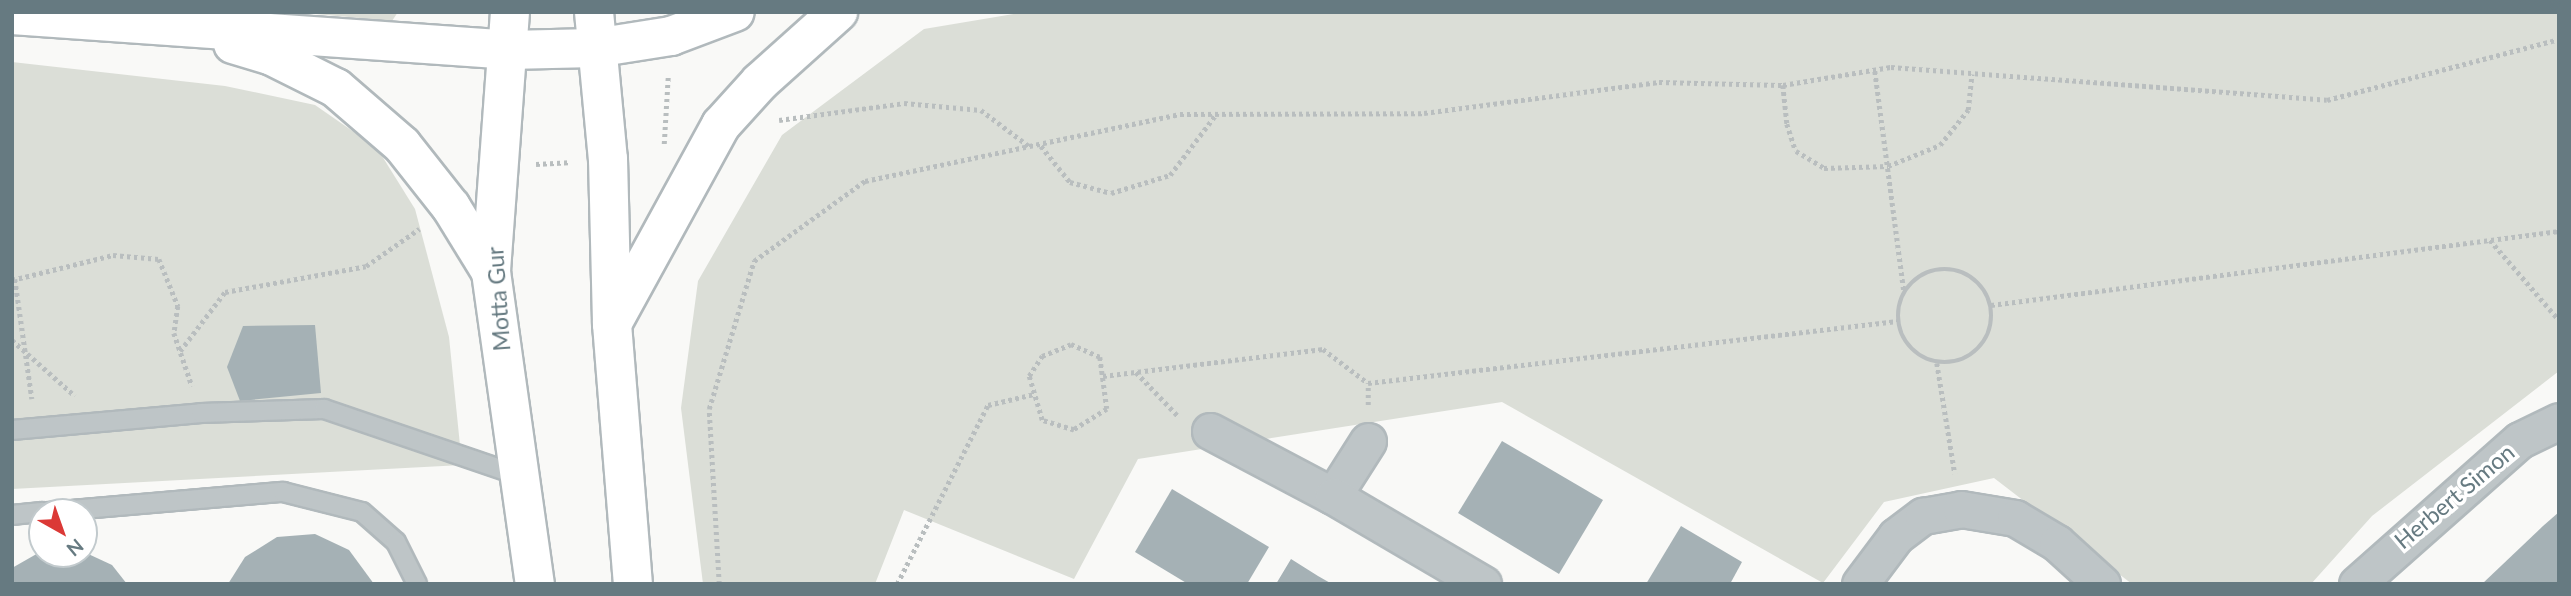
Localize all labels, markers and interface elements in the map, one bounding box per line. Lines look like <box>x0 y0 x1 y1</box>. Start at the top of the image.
street label: Motta Gur <box>481 246 515 352</box>
street label: Herbert Simon <box>2388 438 2520 554</box>
north arrow <box>28 498 98 568</box>
text: N <box>63 534 89 561</box>

